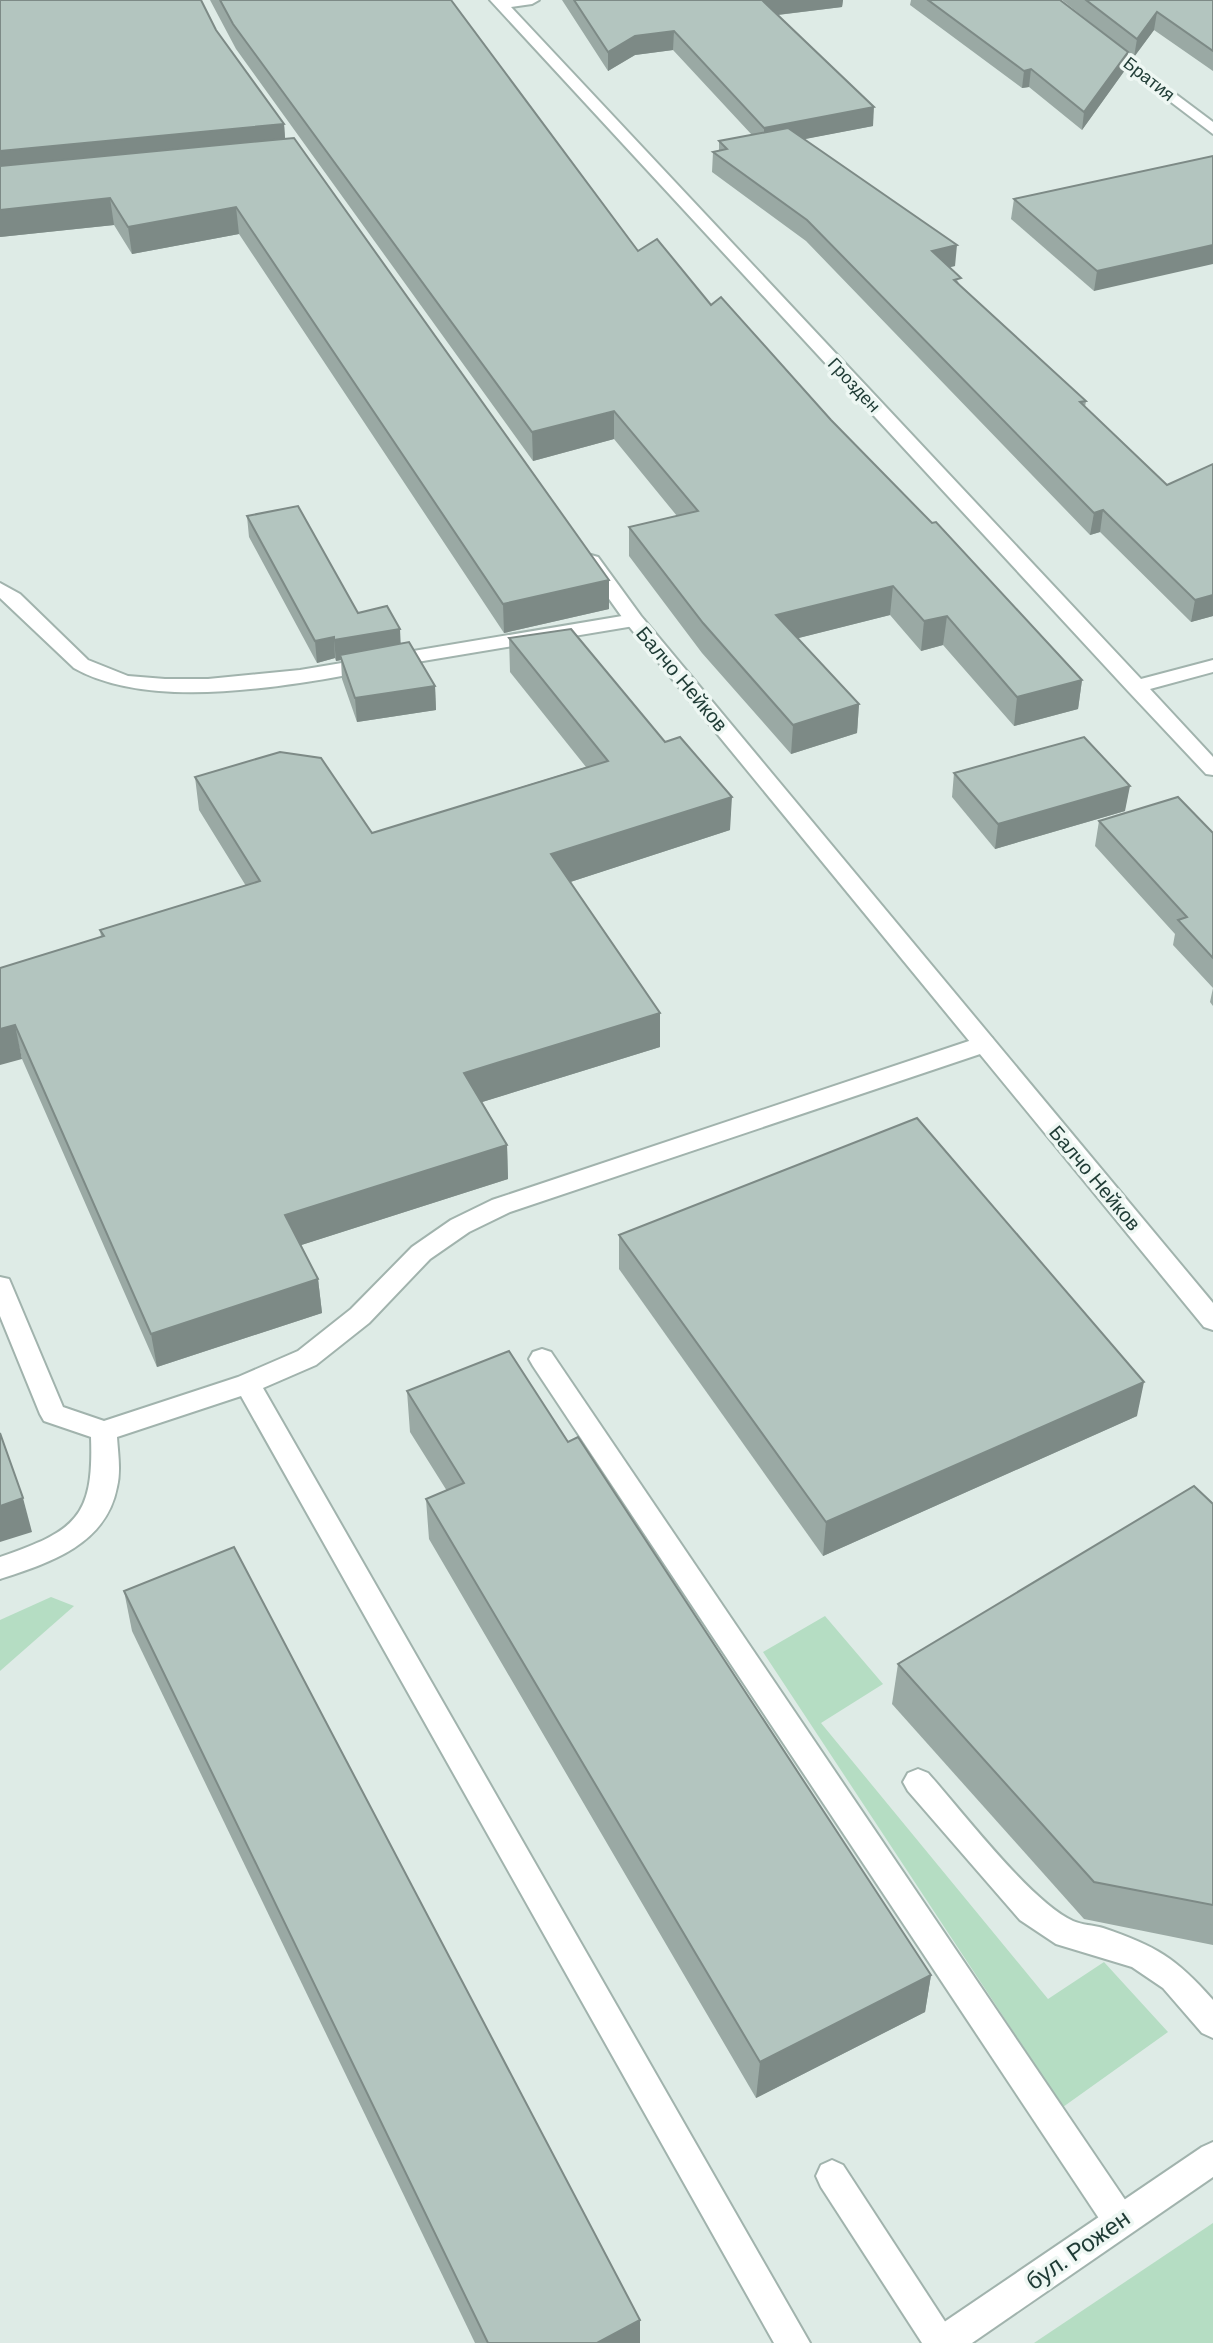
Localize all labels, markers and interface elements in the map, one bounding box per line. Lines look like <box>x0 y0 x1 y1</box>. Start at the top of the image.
street label: Братия <box>1118 51 1180 107</box>
street label: Грозден <box>822 352 886 418</box>
street label: Балчо Нейков <box>630 621 734 737</box>
street label: Балчо Нейков <box>1043 1120 1147 1236</box>
street label: бул. Рожен <box>1019 2202 1136 2297</box>

